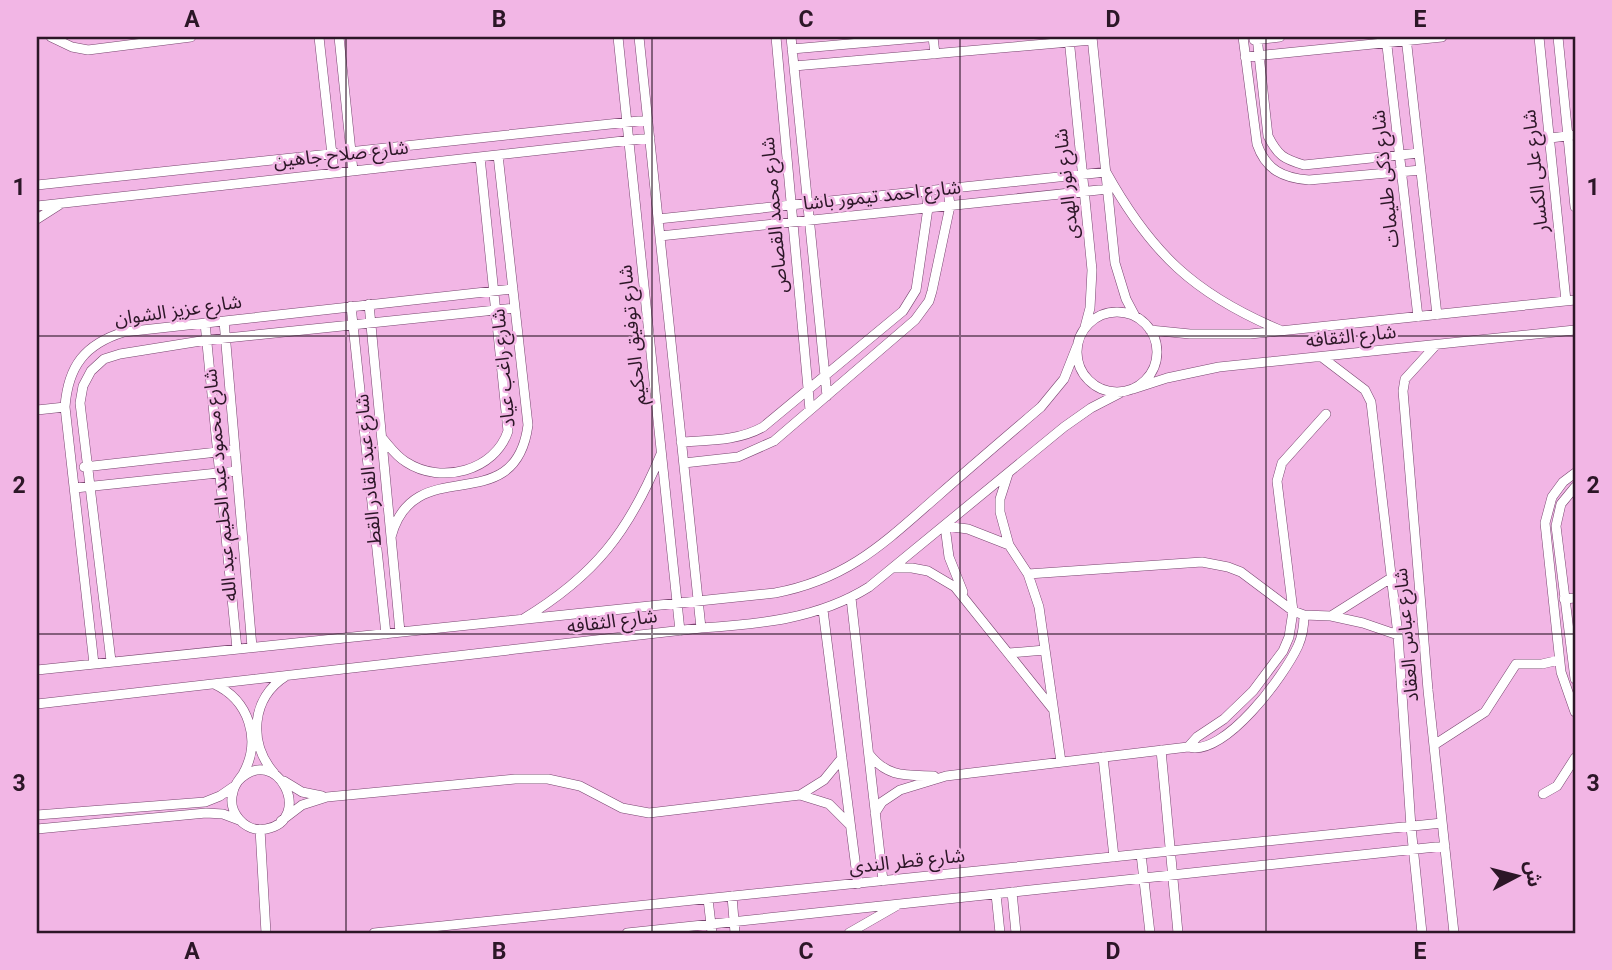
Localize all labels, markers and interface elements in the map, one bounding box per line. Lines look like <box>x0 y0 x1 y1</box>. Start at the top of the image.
text: A <box>184 6 200 33</box>
text: B <box>492 6 506 33</box>
text: C <box>798 6 814 33</box>
text: D <box>1106 6 1120 33</box>
text: E <box>1414 6 1427 33</box>
street label: شارع على الكسار <box>1517 108 1555 235</box>
street label: شارع ذكى طليمات <box>1366 109 1406 249</box>
street label: شارع نور الهدى <box>1049 127 1085 240</box>
street label: شارع صلاح جاهين <box>272 135 410 175</box>
street label: شارع محمد القصاص <box>756 136 794 294</box>
text: 1 <box>12 174 26 201</box>
text: 1 <box>1586 174 1600 201</box>
street label: شارع احمد تيمور باشا <box>802 175 962 217</box>
street label: شارع توفيق الحكيم <box>613 263 654 406</box>
street label: شارع عزيز الشوان <box>113 290 243 332</box>
street label: شارع راغب عياد <box>486 308 522 428</box>
street label: شارع الثقافه <box>1305 320 1398 354</box>
street label: شارع محمود عبد الحليم عبد الله <box>198 367 245 602</box>
street label: شارع عبد القادر القط <box>350 393 388 547</box>
text: 2 <box>12 472 26 499</box>
text: 2 <box>1586 472 1600 499</box>
street label: شارع عباس العقاد <box>1389 567 1425 703</box>
street label: شارع الثقافه <box>565 604 659 640</box>
text: 3 <box>12 770 26 797</box>
text: 3 <box>1586 770 1600 797</box>
north arrow <box>1482 841 1552 911</box>
street label: شارع قطر الندى <box>848 843 966 881</box>
text: ش <box>1520 860 1546 888</box>
text: A <box>184 938 200 965</box>
text: B <box>492 938 506 965</box>
text: C <box>798 938 814 965</box>
text: D <box>1106 938 1120 965</box>
text: E <box>1414 938 1427 965</box>

